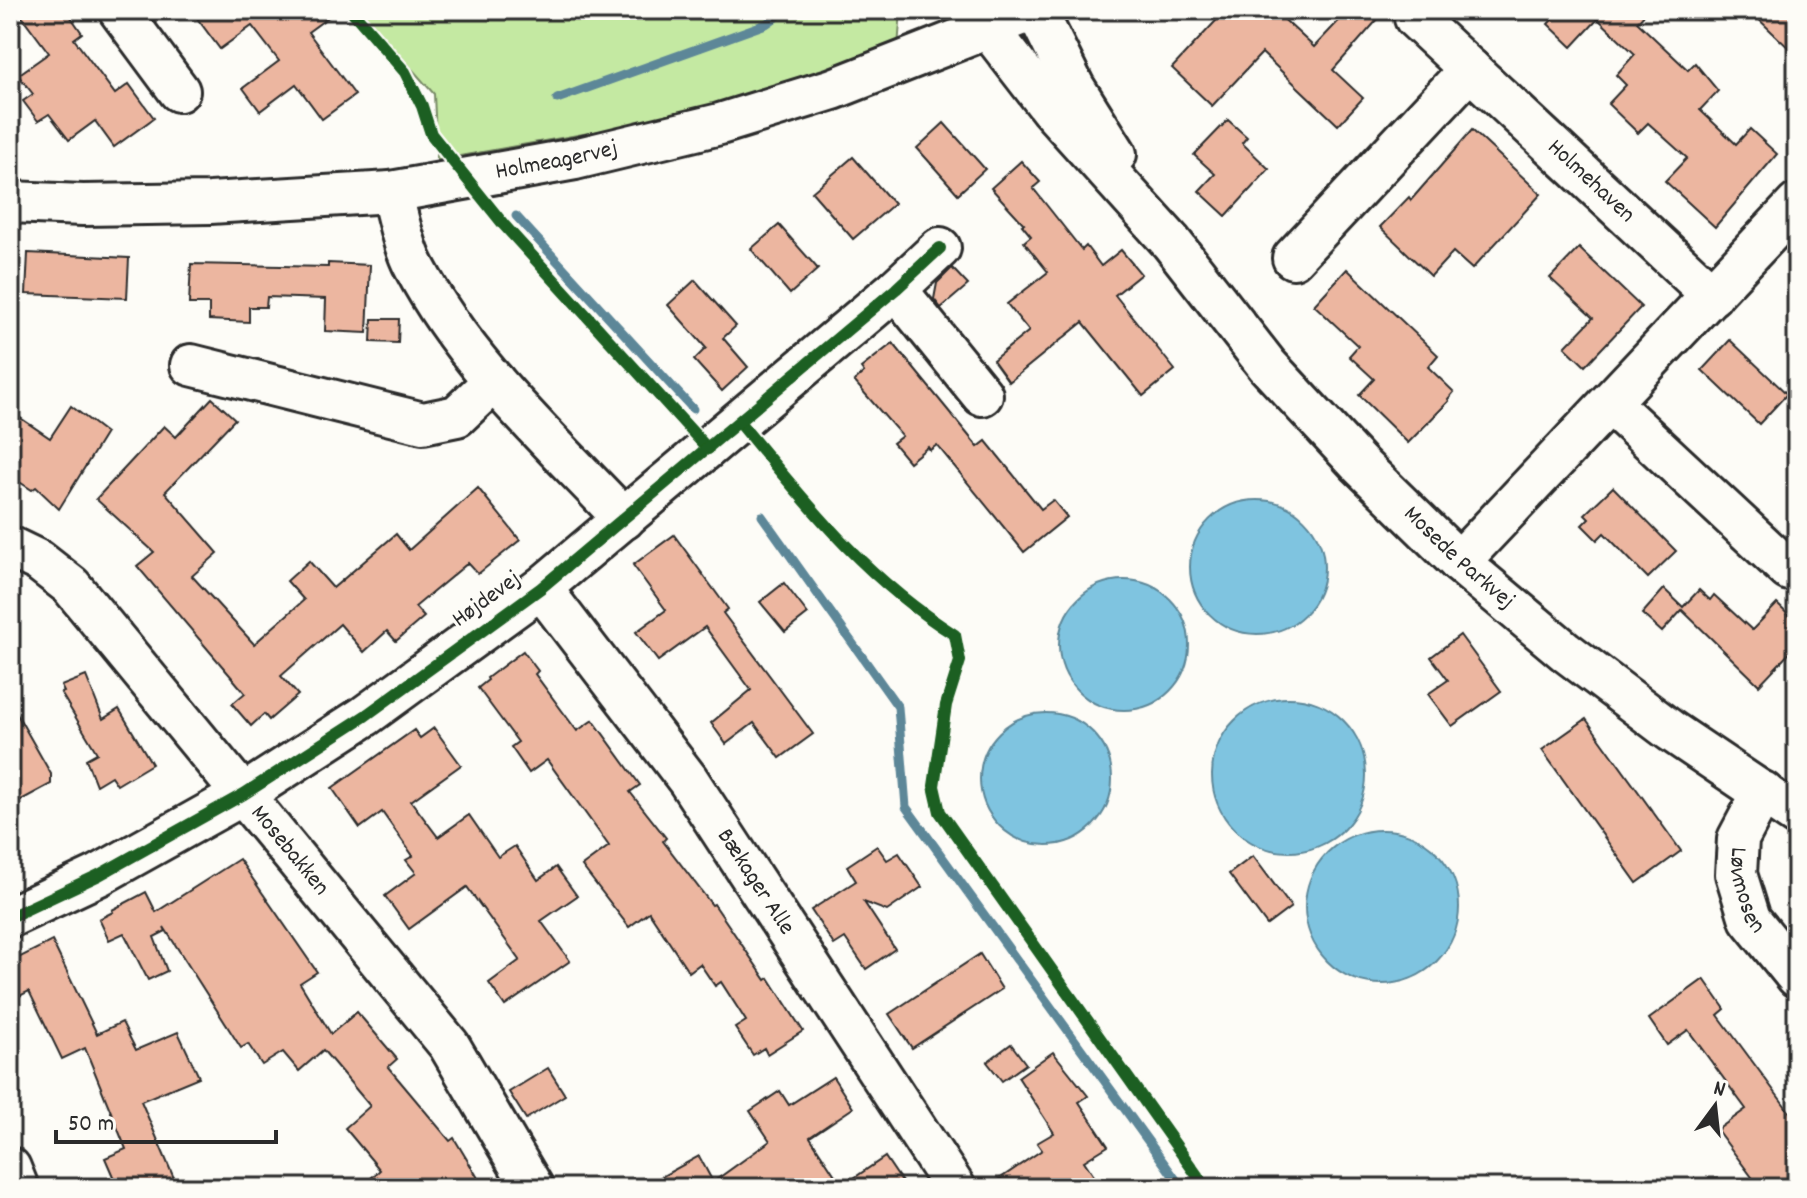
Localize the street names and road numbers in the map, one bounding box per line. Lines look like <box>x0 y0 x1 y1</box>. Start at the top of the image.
street label: Holmeagervej <box>493 132 621 190</box>
street label: Holmehaven <box>1539 132 1642 232</box>
street label: Mosede Parkvej <box>1395 499 1521 618</box>
street label: Højdevej <box>445 563 529 637</box>
street label: Mosebakken <box>242 798 337 904</box>
street label: Bækager Alle <box>707 822 802 942</box>
street label: Løvmosen <box>1719 846 1773 942</box>

